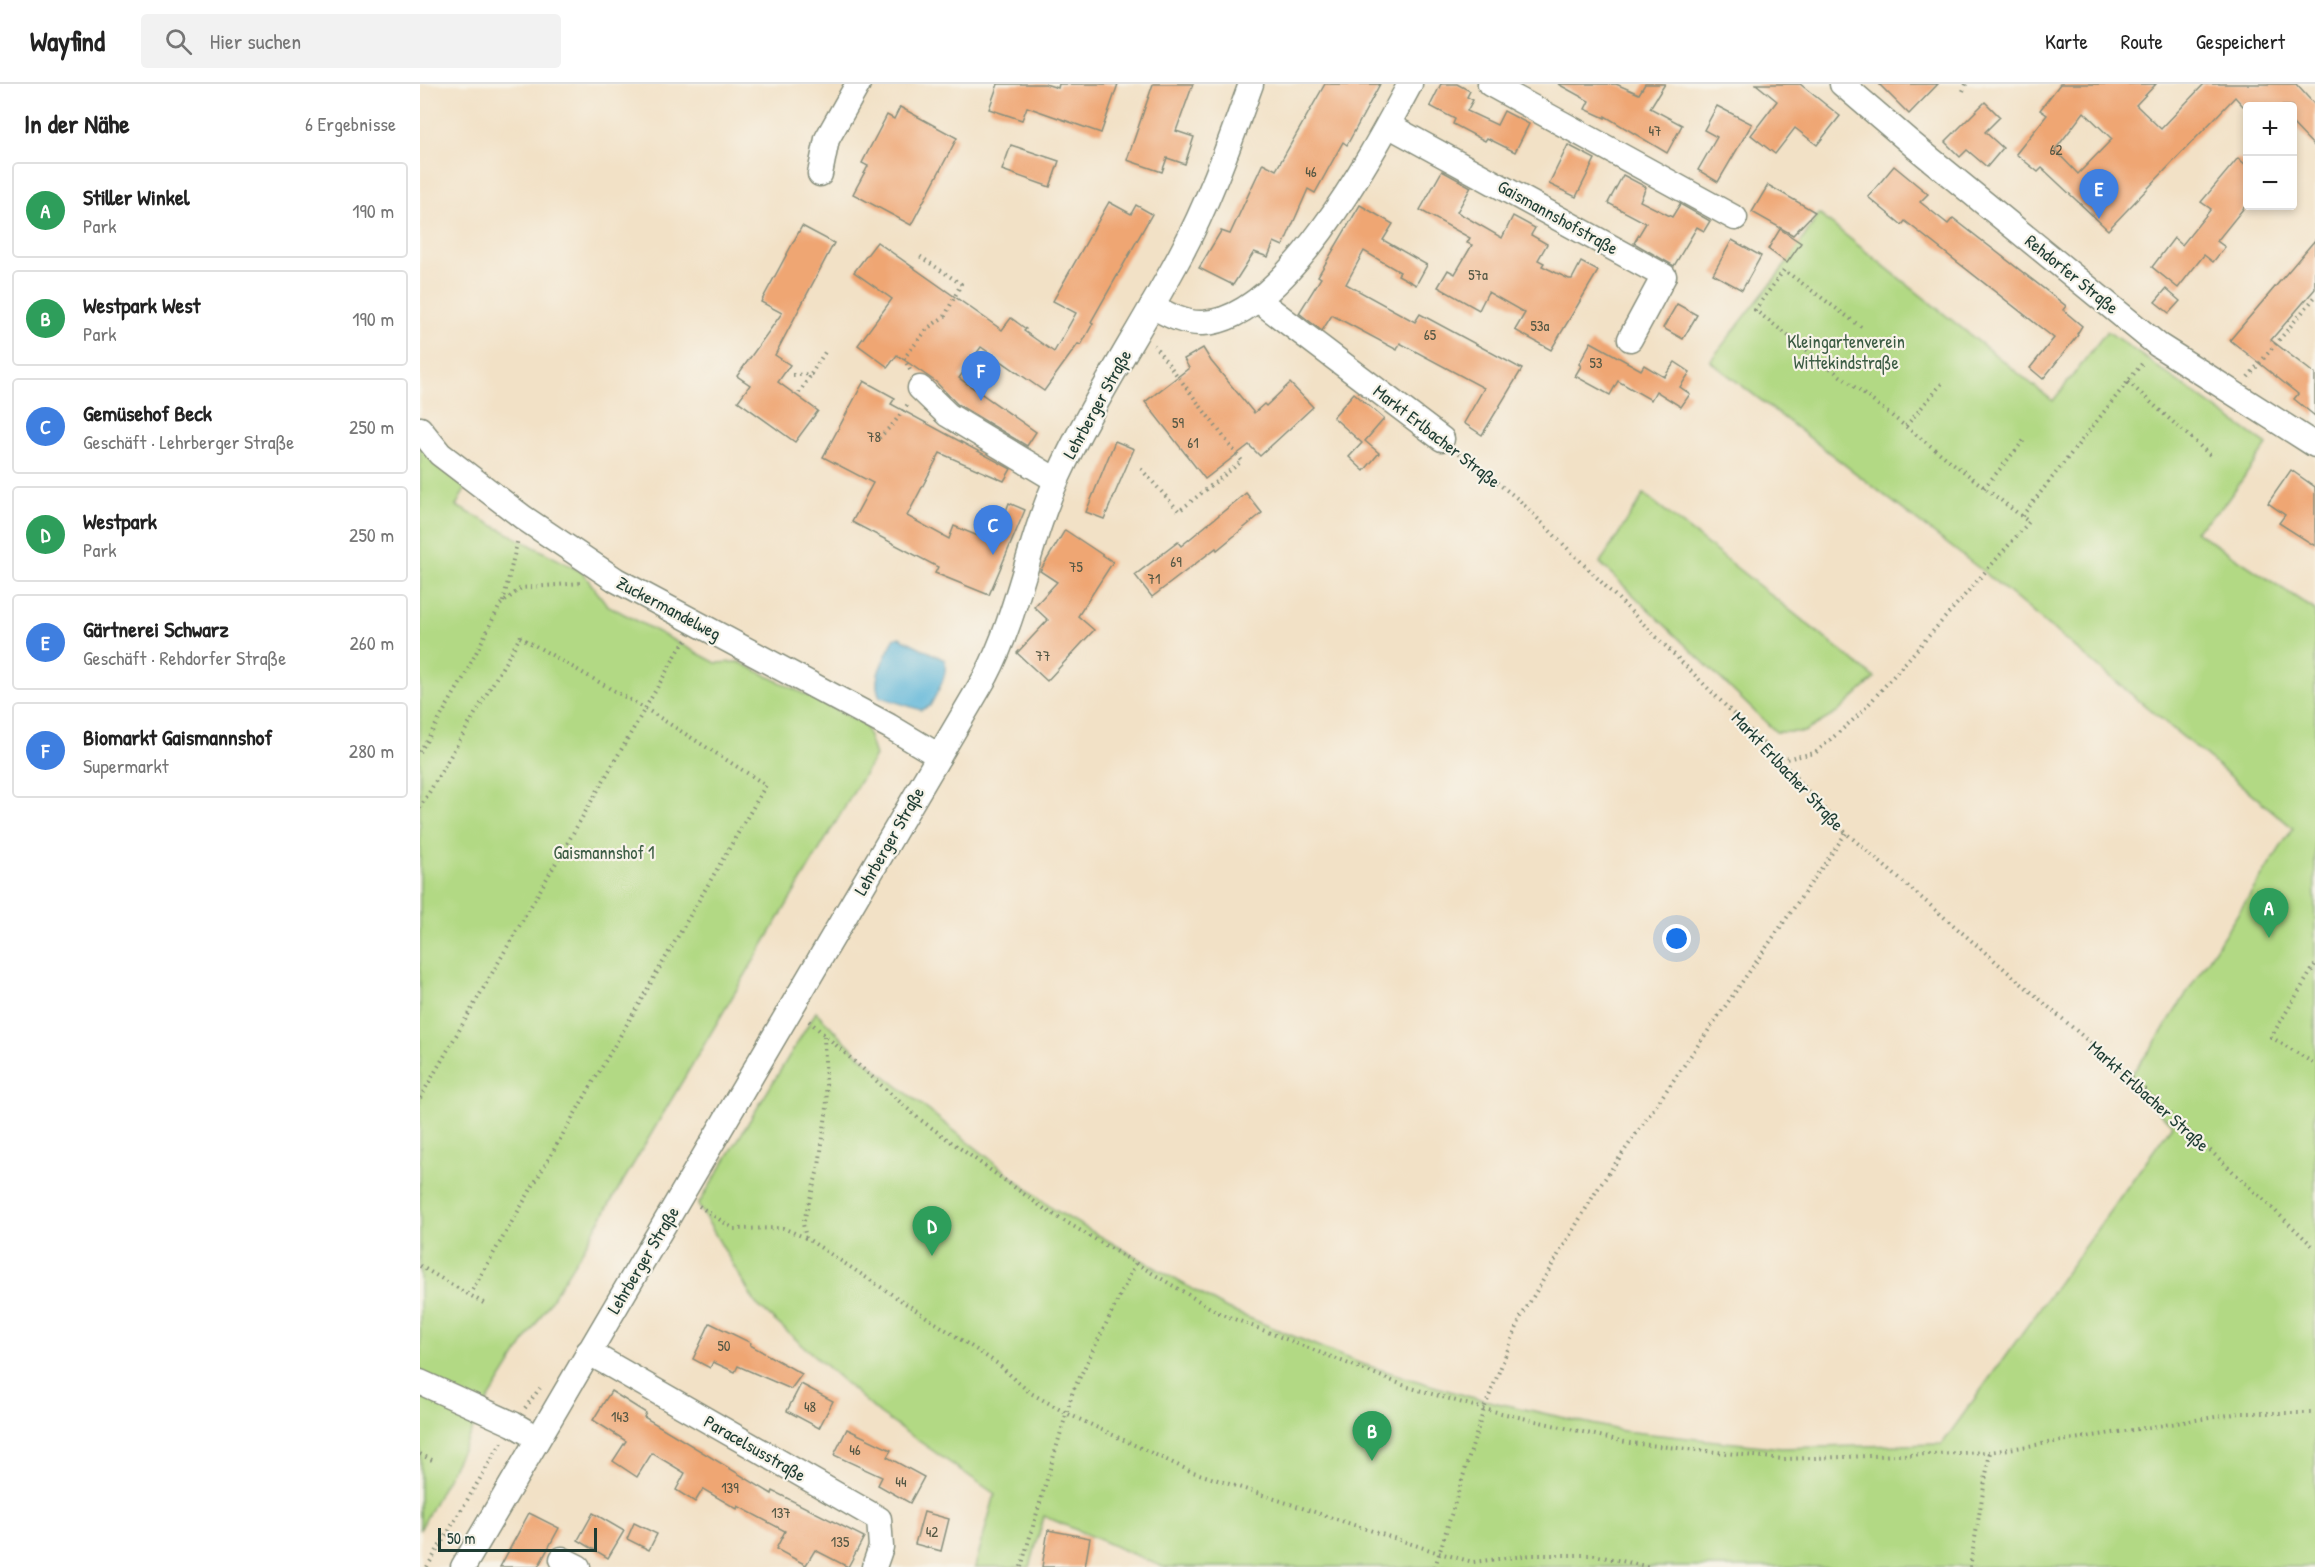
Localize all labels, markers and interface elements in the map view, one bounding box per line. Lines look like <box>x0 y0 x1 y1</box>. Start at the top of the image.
search box <box>141 14 561 68</box>
text: Wayfind <box>30 22 105 60</box>
icon: search <box>162 25 195 58</box>
text: Hier suchen <box>210 26 301 56</box>
text: Karte <box>2045 27 2088 56</box>
text: Route <box>2121 27 2163 56</box>
text: Gespeichert <box>2196 27 2285 56</box>
map controls <box>2243 102 2297 210</box>
button: + <box>2243 102 2297 156</box>
text: In der Nähe <box>24 106 130 141</box>
text: 6 Ergebnisse <box>305 110 396 137</box>
house number: 47 <box>1648 120 1662 141</box>
house number: 62 <box>2049 139 2063 160</box>
button: − <box>2243 156 2297 210</box>
house number: 46 <box>1305 161 1317 182</box>
pin: E <box>2080 170 2118 219</box>
street label: Gaismannshofstraße <box>1493 174 1623 260</box>
text: Stiller Winkel <box>83 182 190 212</box>
text: A <box>41 197 50 224</box>
text: 190 m <box>352 197 394 224</box>
text: Park <box>83 212 116 239</box>
street label: Rehdorfer Straße <box>2020 228 2124 320</box>
house number: 57a <box>1468 264 1488 285</box>
text: Westpark West <box>83 290 200 320</box>
text: B <box>40 305 51 332</box>
text: 190 m <box>352 305 394 332</box>
house number: 53a <box>1531 315 1550 336</box>
text: Park <box>83 320 116 347</box>
house number: 65 <box>1424 324 1437 345</box>
park label: Kleingartenverein Wittekindstraße <box>1787 329 1905 375</box>
street label: Lehrberger Straße <box>1057 345 1137 463</box>
pin: F <box>962 352 1000 401</box>
house number: 53 <box>1589 352 1603 373</box>
street label: Markt Erlbacher Straße <box>1368 379 1506 493</box>
text: Gemüsehof Beck <box>83 398 212 428</box>
house number: 59 <box>1172 412 1184 433</box>
text: C <box>40 413 51 440</box>
text: 250 m <box>349 413 394 440</box>
house number: 78 <box>867 426 881 447</box>
text: Geschäft · Lehrberger Straße <box>83 428 294 455</box>
house number: 61 <box>1187 432 1199 453</box>
text: Westpark <box>83 506 157 536</box>
pin: C <box>974 506 1012 555</box>
text: D <box>41 521 50 548</box>
text: 250 m <box>349 521 394 548</box>
text: Park <box>83 536 116 563</box>
house number: 69 <box>1170 551 1182 572</box>
house number: 75 <box>1069 556 1084 577</box>
house number: 71 <box>1148 568 1160 589</box>
street label: Zuckermandelweg <box>612 570 726 646</box>
text: Gärtnerei Schwarz <box>83 614 229 644</box>
text: E <box>41 629 50 656</box>
text: 260 m <box>350 629 394 656</box>
text: Geschäft · Rehdorfer Straße <box>83 644 286 671</box>
house number: 77 <box>1036 645 1050 666</box>
street label: Markt Erlbacher Straße <box>1726 706 1850 836</box>
text: Biomarkt Gaismannshof <box>83 722 272 752</box>
text: F <box>42 737 49 764</box>
text: 280 m <box>349 737 394 764</box>
text: Supermarkt <box>83 752 169 779</box>
street label: Lehrberger Straße <box>848 782 930 900</box>
park label: Gaismannshof 1 <box>553 840 655 865</box>
pin: A <box>2250 888 2288 938</box>
your location <box>1662 924 1691 953</box>
street label: Markt Erlbacher Straße <box>2083 1035 2215 1157</box>
street label: Lehrberger Straße <box>601 1202 685 1318</box>
pin: D <box>912 1206 952 1256</box>
house number: 50 <box>717 1335 731 1356</box>
house number: 48 <box>804 1396 816 1417</box>
house number: 143 <box>611 1406 629 1427</box>
street label: Paracelsusstraße <box>700 1409 810 1487</box>
pin: B <box>1352 1412 1392 1461</box>
house number: 46 <box>849 1439 861 1460</box>
house number: 44 <box>895 1471 907 1492</box>
house number: 139 <box>721 1477 739 1498</box>
house number: 137 <box>771 1502 791 1523</box>
house number: 42 <box>926 1521 938 1542</box>
scale bar <box>438 1525 597 1552</box>
text: 50 m <box>447 1527 476 1549</box>
house number: 135 <box>831 1531 850 1552</box>

